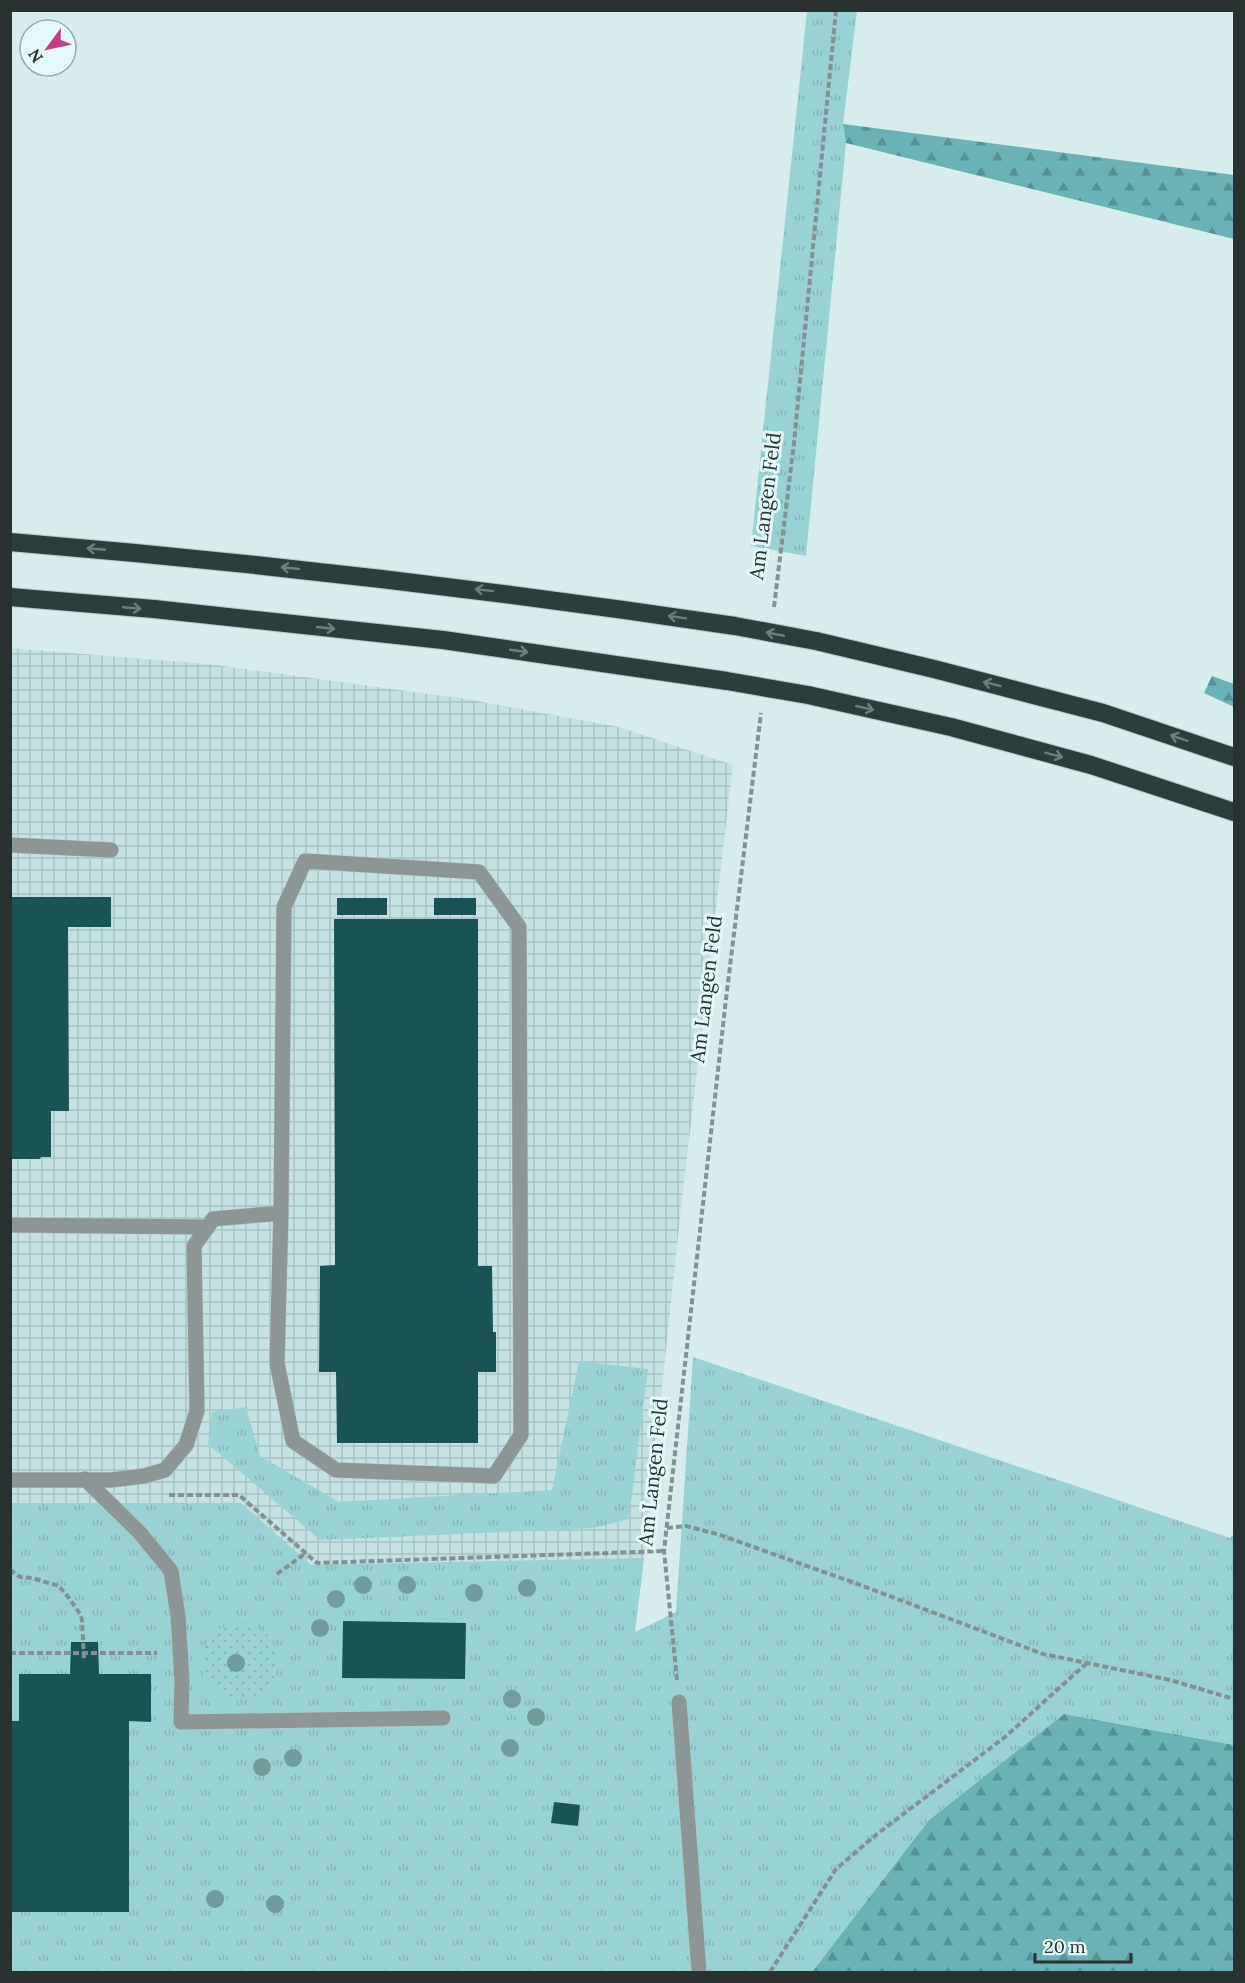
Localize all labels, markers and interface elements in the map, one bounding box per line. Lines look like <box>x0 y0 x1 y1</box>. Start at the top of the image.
north arrow <box>18 18 78 78</box>
text: N <box>24 46 47 67</box>
street label: Am Langen Feld <box>743 431 786 582</box>
one-way arrow <box>87 543 107 554</box>
one-way arrow <box>281 562 301 573</box>
one-way arrow <box>475 585 494 596</box>
one-way arrow <box>121 602 141 613</box>
one-way arrow <box>668 612 687 623</box>
one-way arrow <box>315 623 335 634</box>
one-way arrow <box>766 628 786 639</box>
one-way arrow <box>509 646 528 657</box>
one-way arrow <box>983 677 1002 689</box>
one-way arrow <box>855 702 874 714</box>
one-way arrow <box>1170 732 1189 743</box>
one-way arrow <box>1044 750 1063 761</box>
street label: Am Langen Feld <box>684 914 727 1065</box>
street label: Am Langen Feld <box>632 1397 673 1548</box>
scale bar <box>1035 1926 1131 1964</box>
text: 20 m <box>1044 1935 1086 1958</box>

